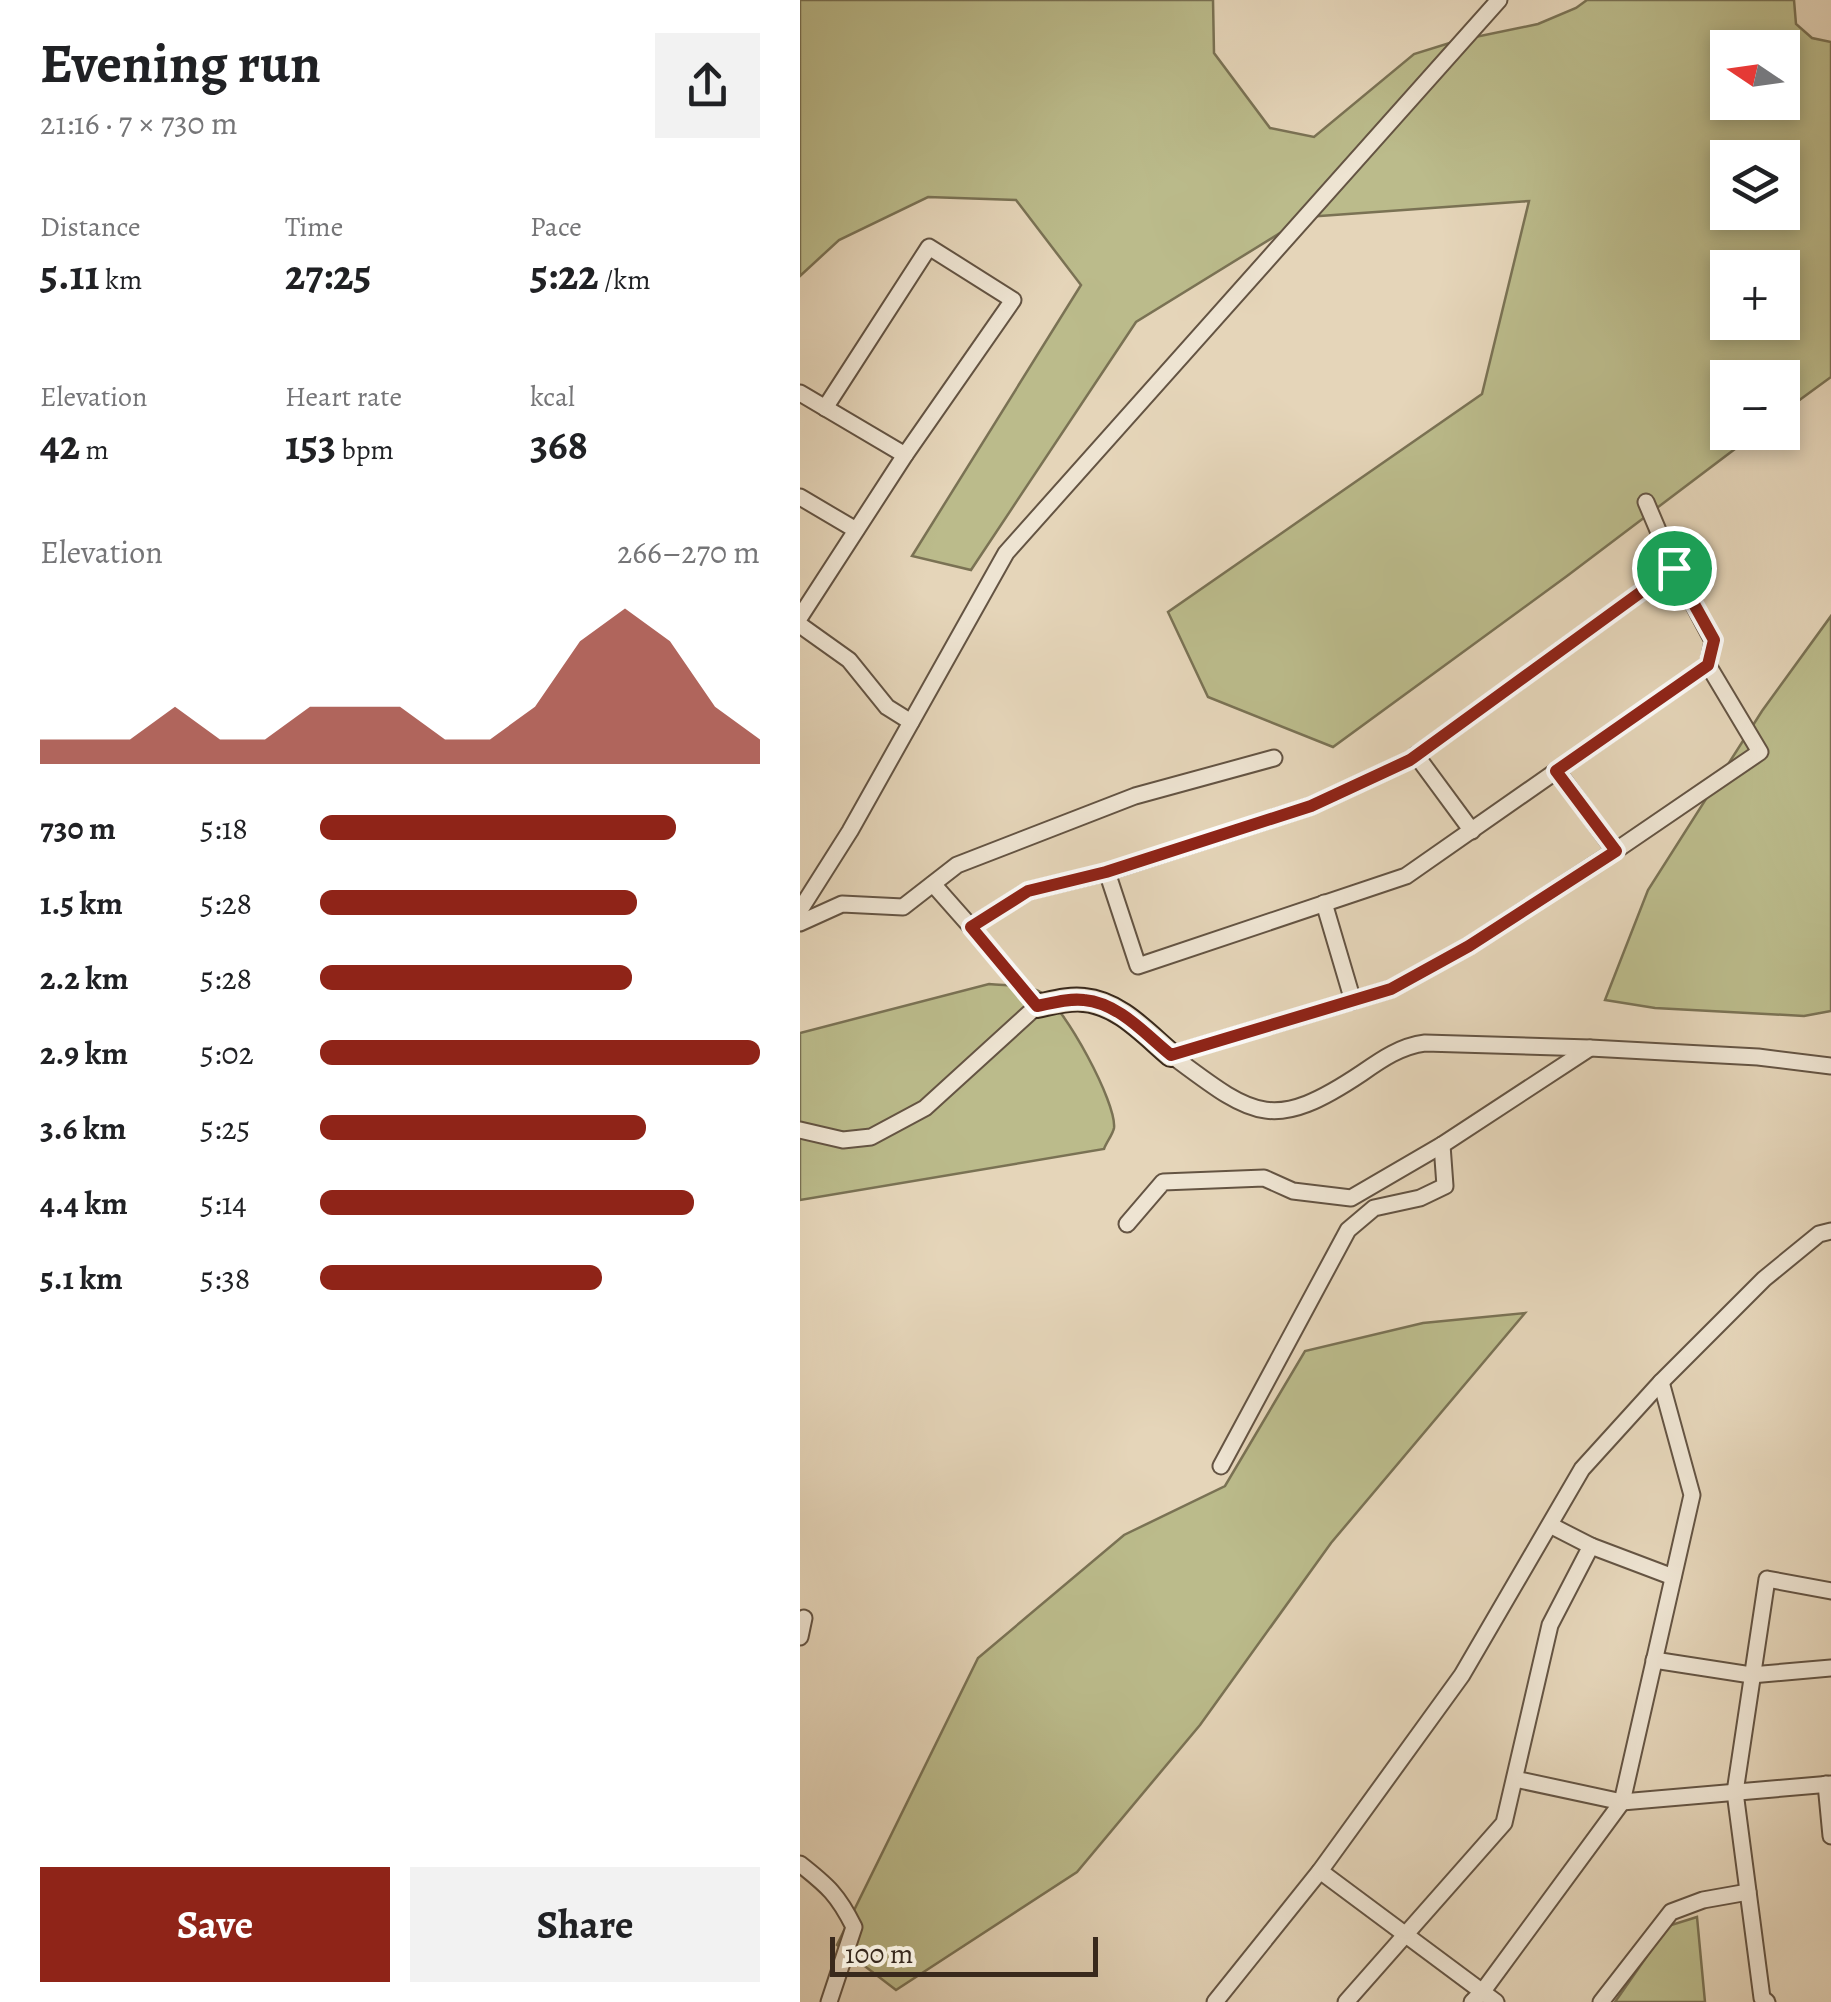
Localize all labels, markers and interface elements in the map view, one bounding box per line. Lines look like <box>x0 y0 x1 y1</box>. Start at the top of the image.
text: Evening run <box>40 26 321 101</box>
north arrow <box>1710 30 1800 120</box>
map controls <box>1710 30 1800 450</box>
button: share <box>655 33 760 138</box>
text: 21:16 · 7 × 730 m <box>40 101 238 145</box>
button: layers <box>1710 140 1800 230</box>
text: Distance <box>40 208 140 246</box>
text: Time <box>285 208 343 246</box>
text: Pace <box>530 208 582 246</box>
text: 5.11 <box>40 246 100 303</box>
text: 27:25 <box>285 246 371 303</box>
text: 5:22 <box>530 246 599 303</box>
button: + <box>1710 250 1800 340</box>
text: km <box>100 261 142 299</box>
text: /km <box>599 261 650 299</box>
button: − <box>1710 360 1800 450</box>
text: Elevation <box>40 378 147 416</box>
text: Heart rate <box>285 378 402 416</box>
text: kcal <box>530 378 575 416</box>
text: 42 <box>40 416 80 473</box>
text: 153 <box>285 416 336 473</box>
text: 368 <box>530 416 588 473</box>
text: m <box>80 431 109 469</box>
text: bpm <box>336 431 394 469</box>
pin <box>1632 526 1717 611</box>
text: Elevation <box>40 530 163 574</box>
text: 266–270 m <box>617 530 760 574</box>
icon: arrive <box>1647 541 1702 596</box>
text: 730 m <box>40 806 116 850</box>
text: 5:18 <box>200 806 248 850</box>
text: 1.5 km <box>40 881 123 925</box>
text: 5:28 <box>200 881 252 925</box>
text: 2.2 km <box>40 956 129 1000</box>
text: 5:28 <box>200 956 252 1000</box>
text: 2.9 km <box>40 1031 128 1075</box>
text: 5:02 <box>200 1031 254 1075</box>
text: 3.6 km <box>40 1106 126 1150</box>
text: 5:25 <box>200 1106 250 1150</box>
text: 4.4 km <box>40 1181 128 1225</box>
text: 5:14 <box>200 1181 247 1225</box>
text: 5.1 km <box>40 1256 123 1300</box>
text: 5:38 <box>200 1256 250 1300</box>
button: Save <box>40 1867 390 1982</box>
button: Share <box>410 1867 760 1982</box>
scale bar <box>830 1932 1098 1976</box>
text: 100 m <box>845 1935 913 1973</box>

